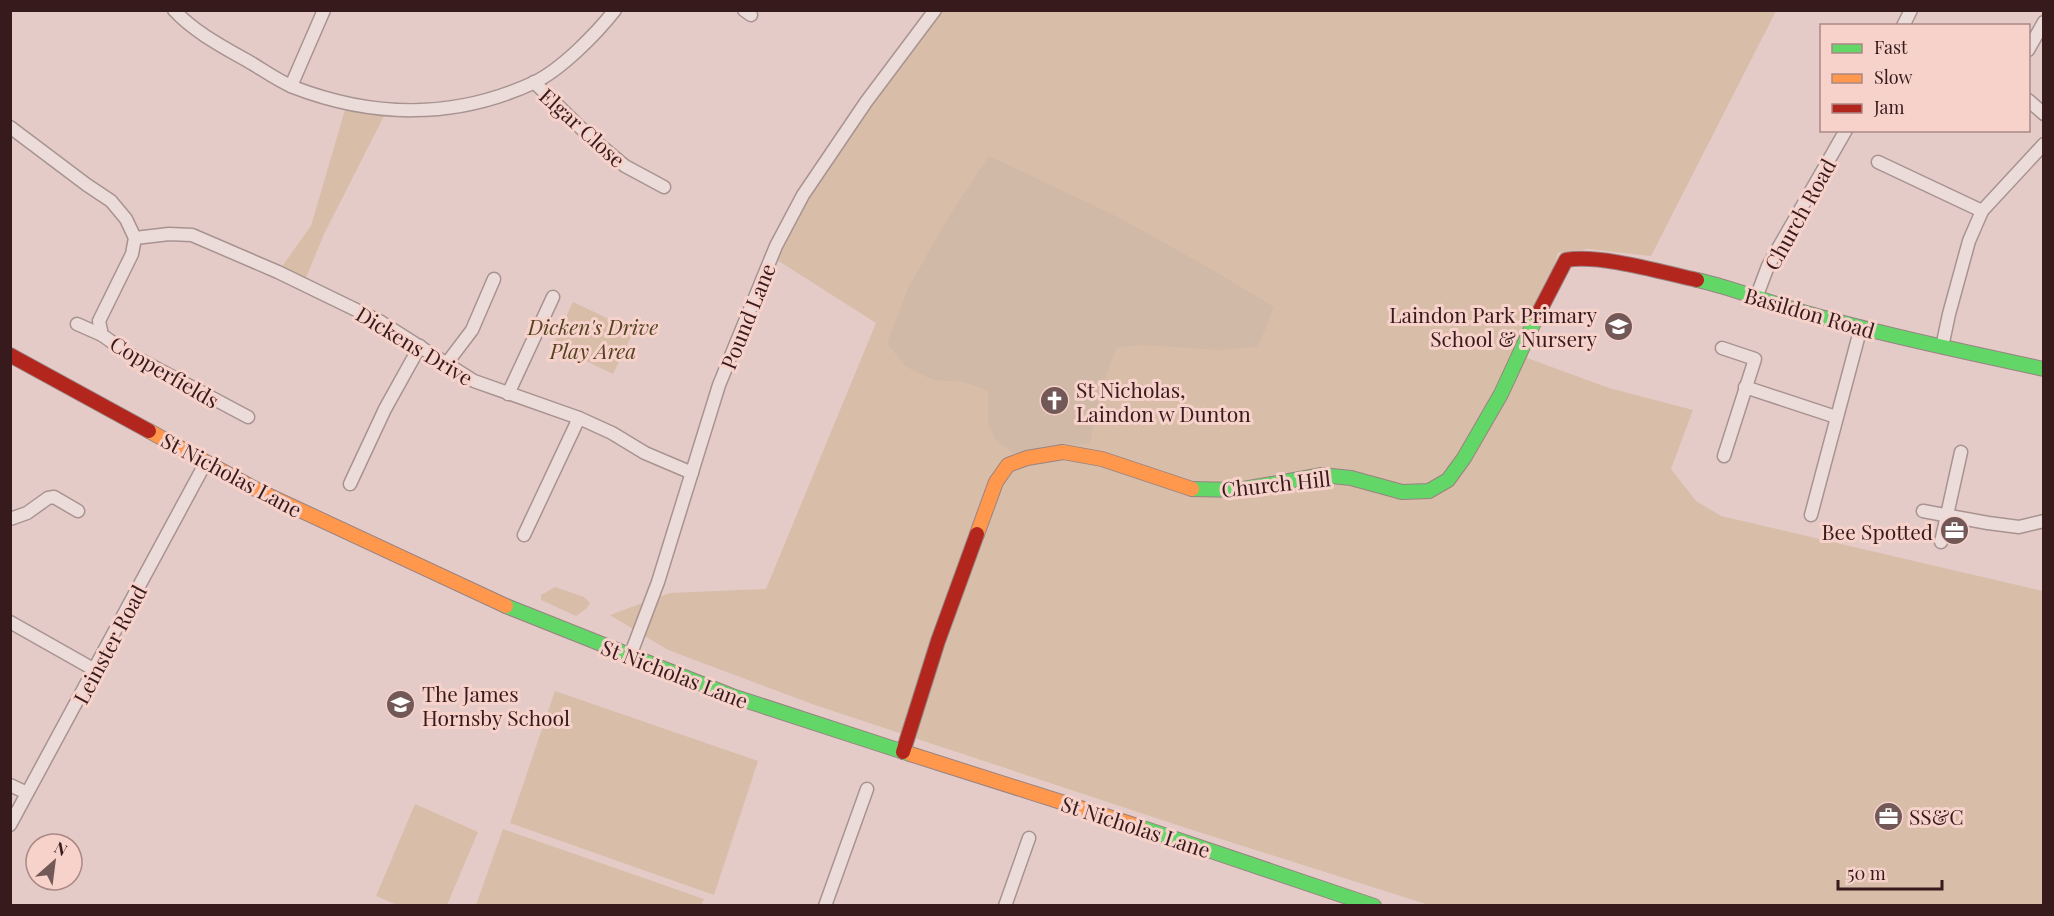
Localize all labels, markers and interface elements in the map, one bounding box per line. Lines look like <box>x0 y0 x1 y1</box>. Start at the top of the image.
legend <box>1820 24 2030 132</box>
text: Fast <box>1874 35 1908 59</box>
text: Slow <box>1874 65 1912 89</box>
street label: Elgar Close <box>534 81 632 173</box>
text: Jam <box>1873 95 1904 119</box>
street label: Church Road <box>1757 153 1841 275</box>
street label: Pound Lane <box>713 259 781 373</box>
street label: Basildon Road <box>1742 280 1878 344</box>
street label: Dickens Drive <box>351 299 479 391</box>
place label: Laindon Park Primary School & Nursery <box>1389 300 1597 352</box>
school or university icon: Laindon Park Primary School & Nursery <box>1602 310 1634 342</box>
park label: Dicken's Drive Play Area <box>527 312 658 364</box>
street label: Copperfields <box>105 329 225 413</box>
place label: St Nicholas, Laindon w Dunton <box>1076 375 1251 427</box>
church icon: St Nicholas, Laindon w Dunton <box>1039 385 1071 417</box>
street label: St Nicholas Lane <box>157 425 307 523</box>
street label: Church Hill <box>1220 463 1332 503</box>
office icon: Bee Spotted <box>1938 515 1970 547</box>
place label: Bee Spotted <box>1822 517 1933 545</box>
street label: Leinster Road <box>66 580 152 708</box>
street label: St Nicholas Lane <box>598 632 752 714</box>
place label: The James Hornsby School <box>422 679 570 731</box>
school or university icon: The James Hornsby School <box>385 689 417 721</box>
street label: St Nicholas Lane <box>1058 789 1214 863</box>
office icon: SS&C <box>1872 800 1904 832</box>
place label: SS&C <box>1909 802 1964 830</box>
north arrow <box>24 832 84 892</box>
text: N <box>51 836 72 861</box>
scale bar <box>1838 853 1942 891</box>
text: 50 m <box>1847 861 1886 885</box>

